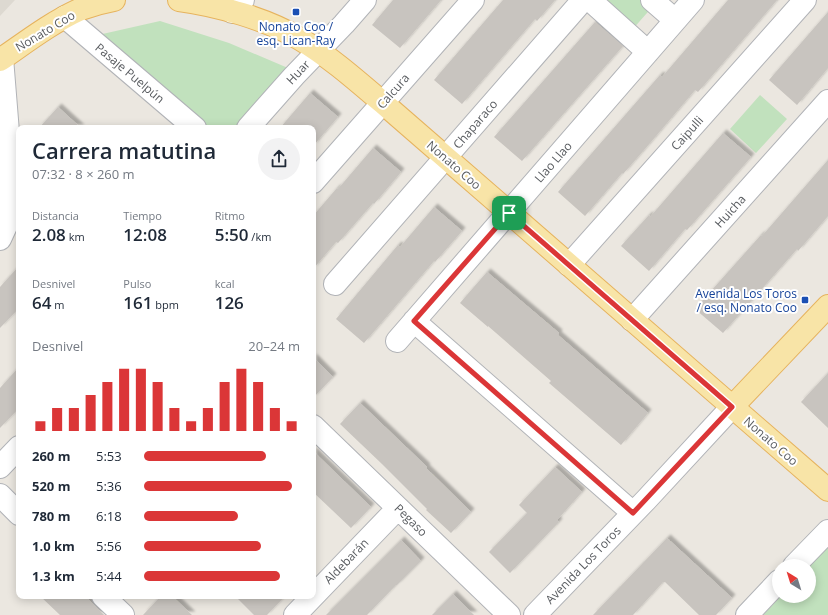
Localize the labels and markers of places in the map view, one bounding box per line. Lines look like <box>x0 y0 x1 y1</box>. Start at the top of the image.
marker: Nonato Coo / esq. Lican-Ray <box>291 7 301 17</box>
place label: Nonato Coo / esq. Lican-Ray <box>256 18 337 49</box>
pin <box>492 196 526 230</box>
place label: Avenida Los Toros / esq. Nonato Coo <box>695 285 797 316</box>
marker: Avenida Los Toros / esq. Nonato Coo <box>800 295 810 305</box>

